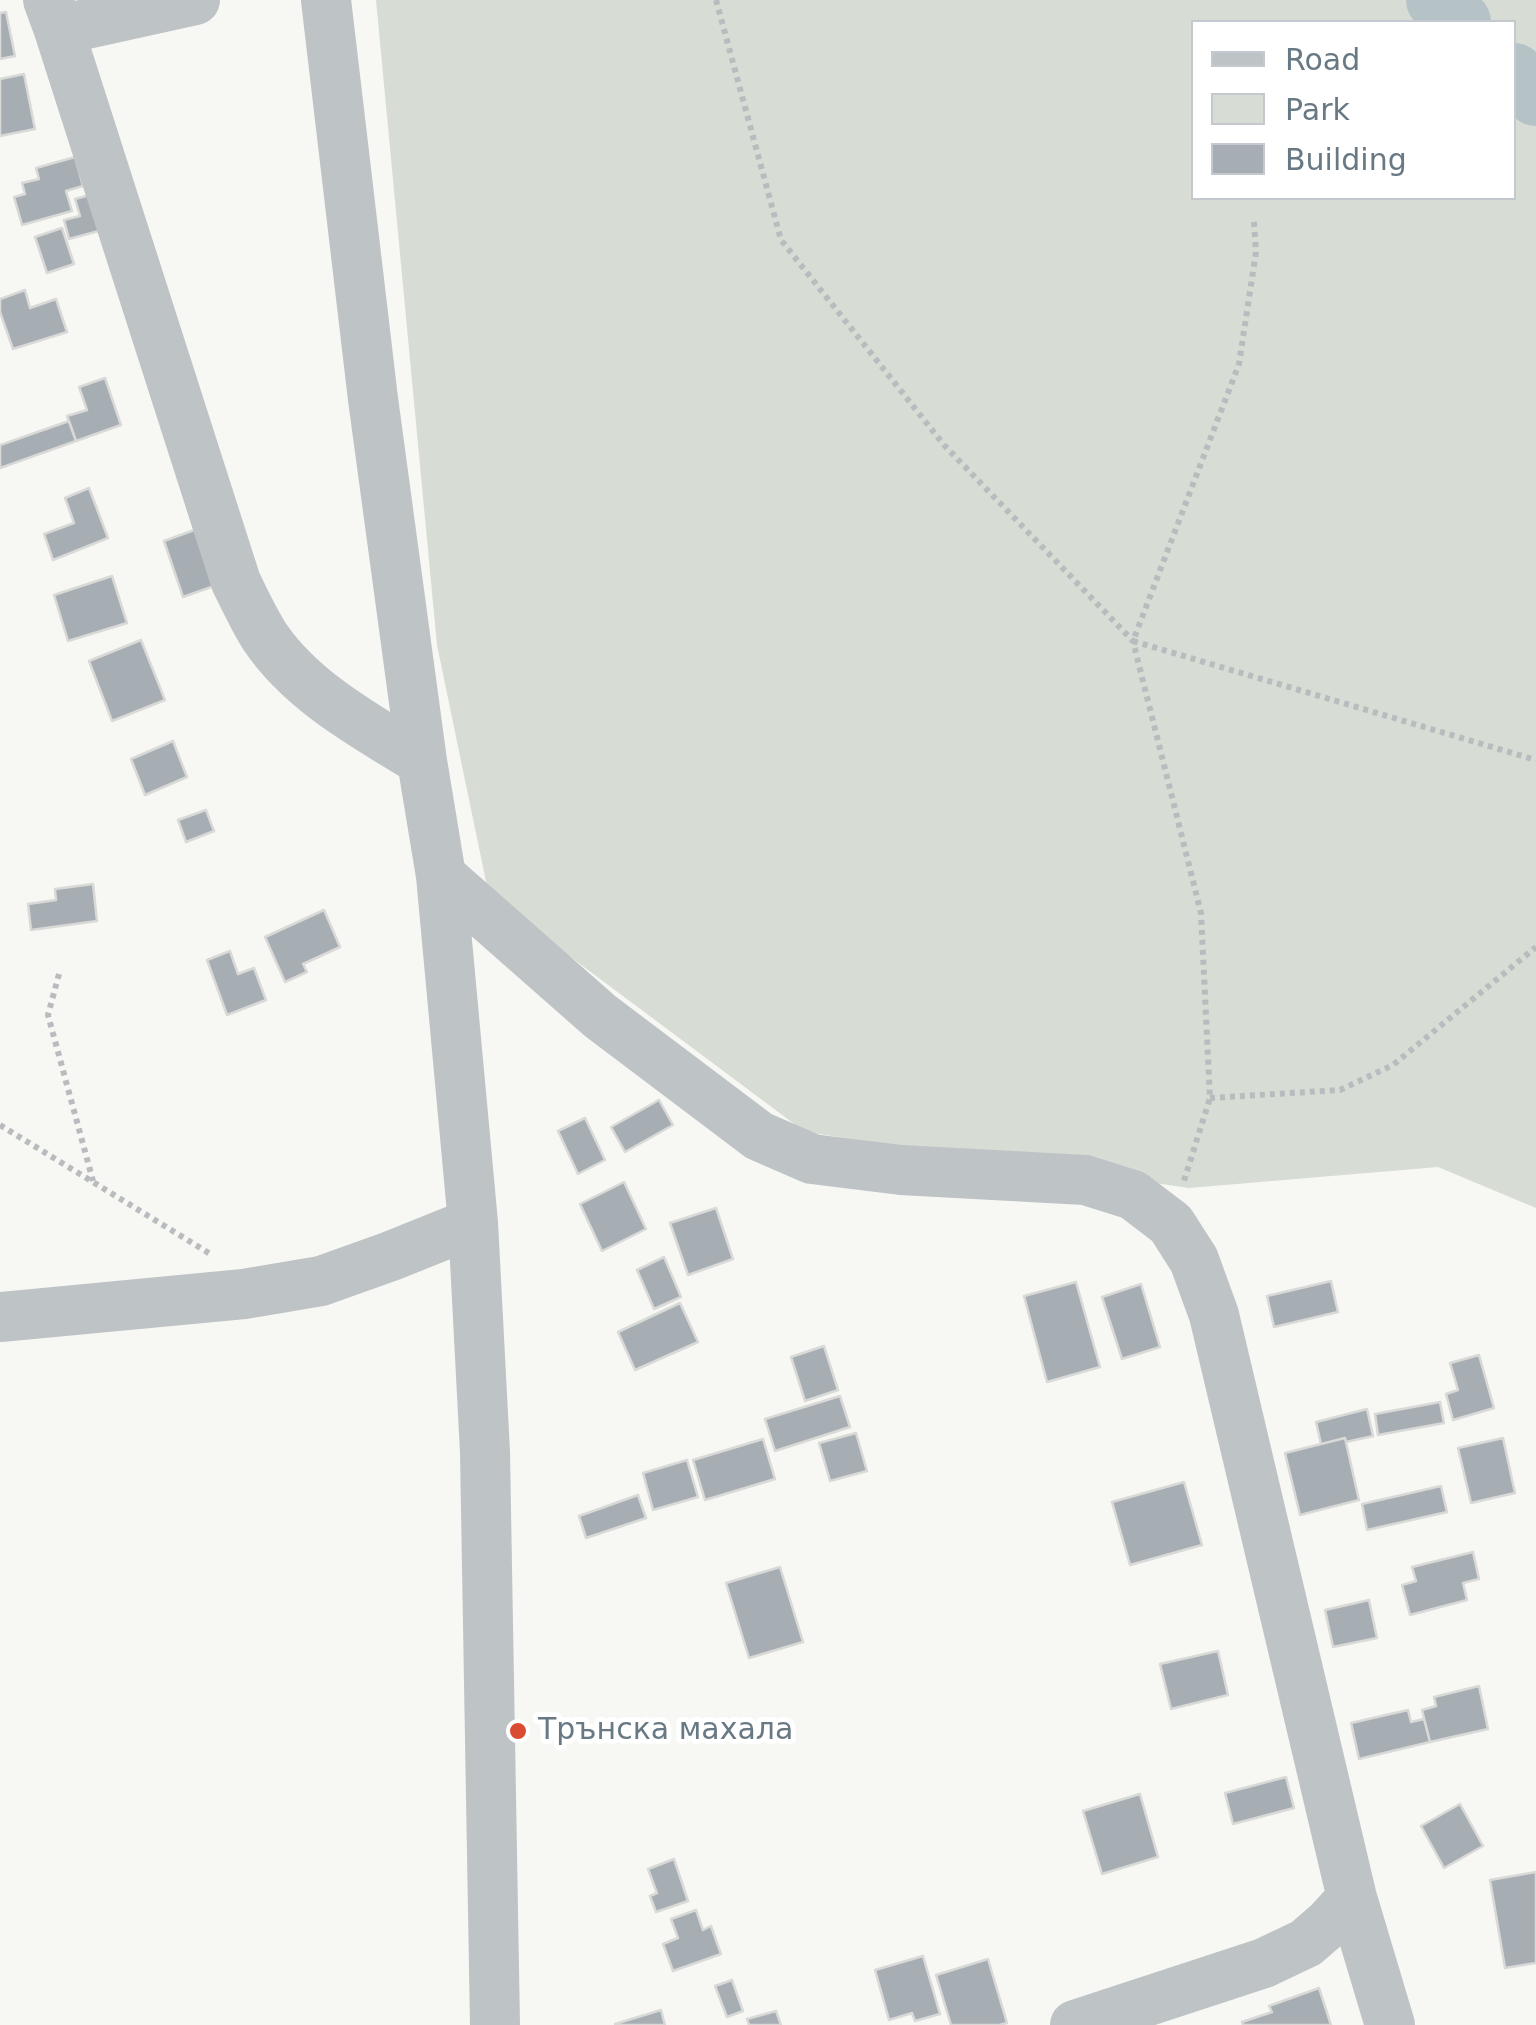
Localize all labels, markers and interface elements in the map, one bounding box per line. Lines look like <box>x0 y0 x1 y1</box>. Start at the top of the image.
legend <box>1191 20 1516 200</box>
text: Road <box>1285 42 1360 77</box>
text: Park <box>1285 92 1350 127</box>
text: Building <box>1285 142 1407 177</box>
place label: Трънска махала <box>538 1713 793 1749</box>
marker: Трънска махала <box>507 1720 529 1742</box>

